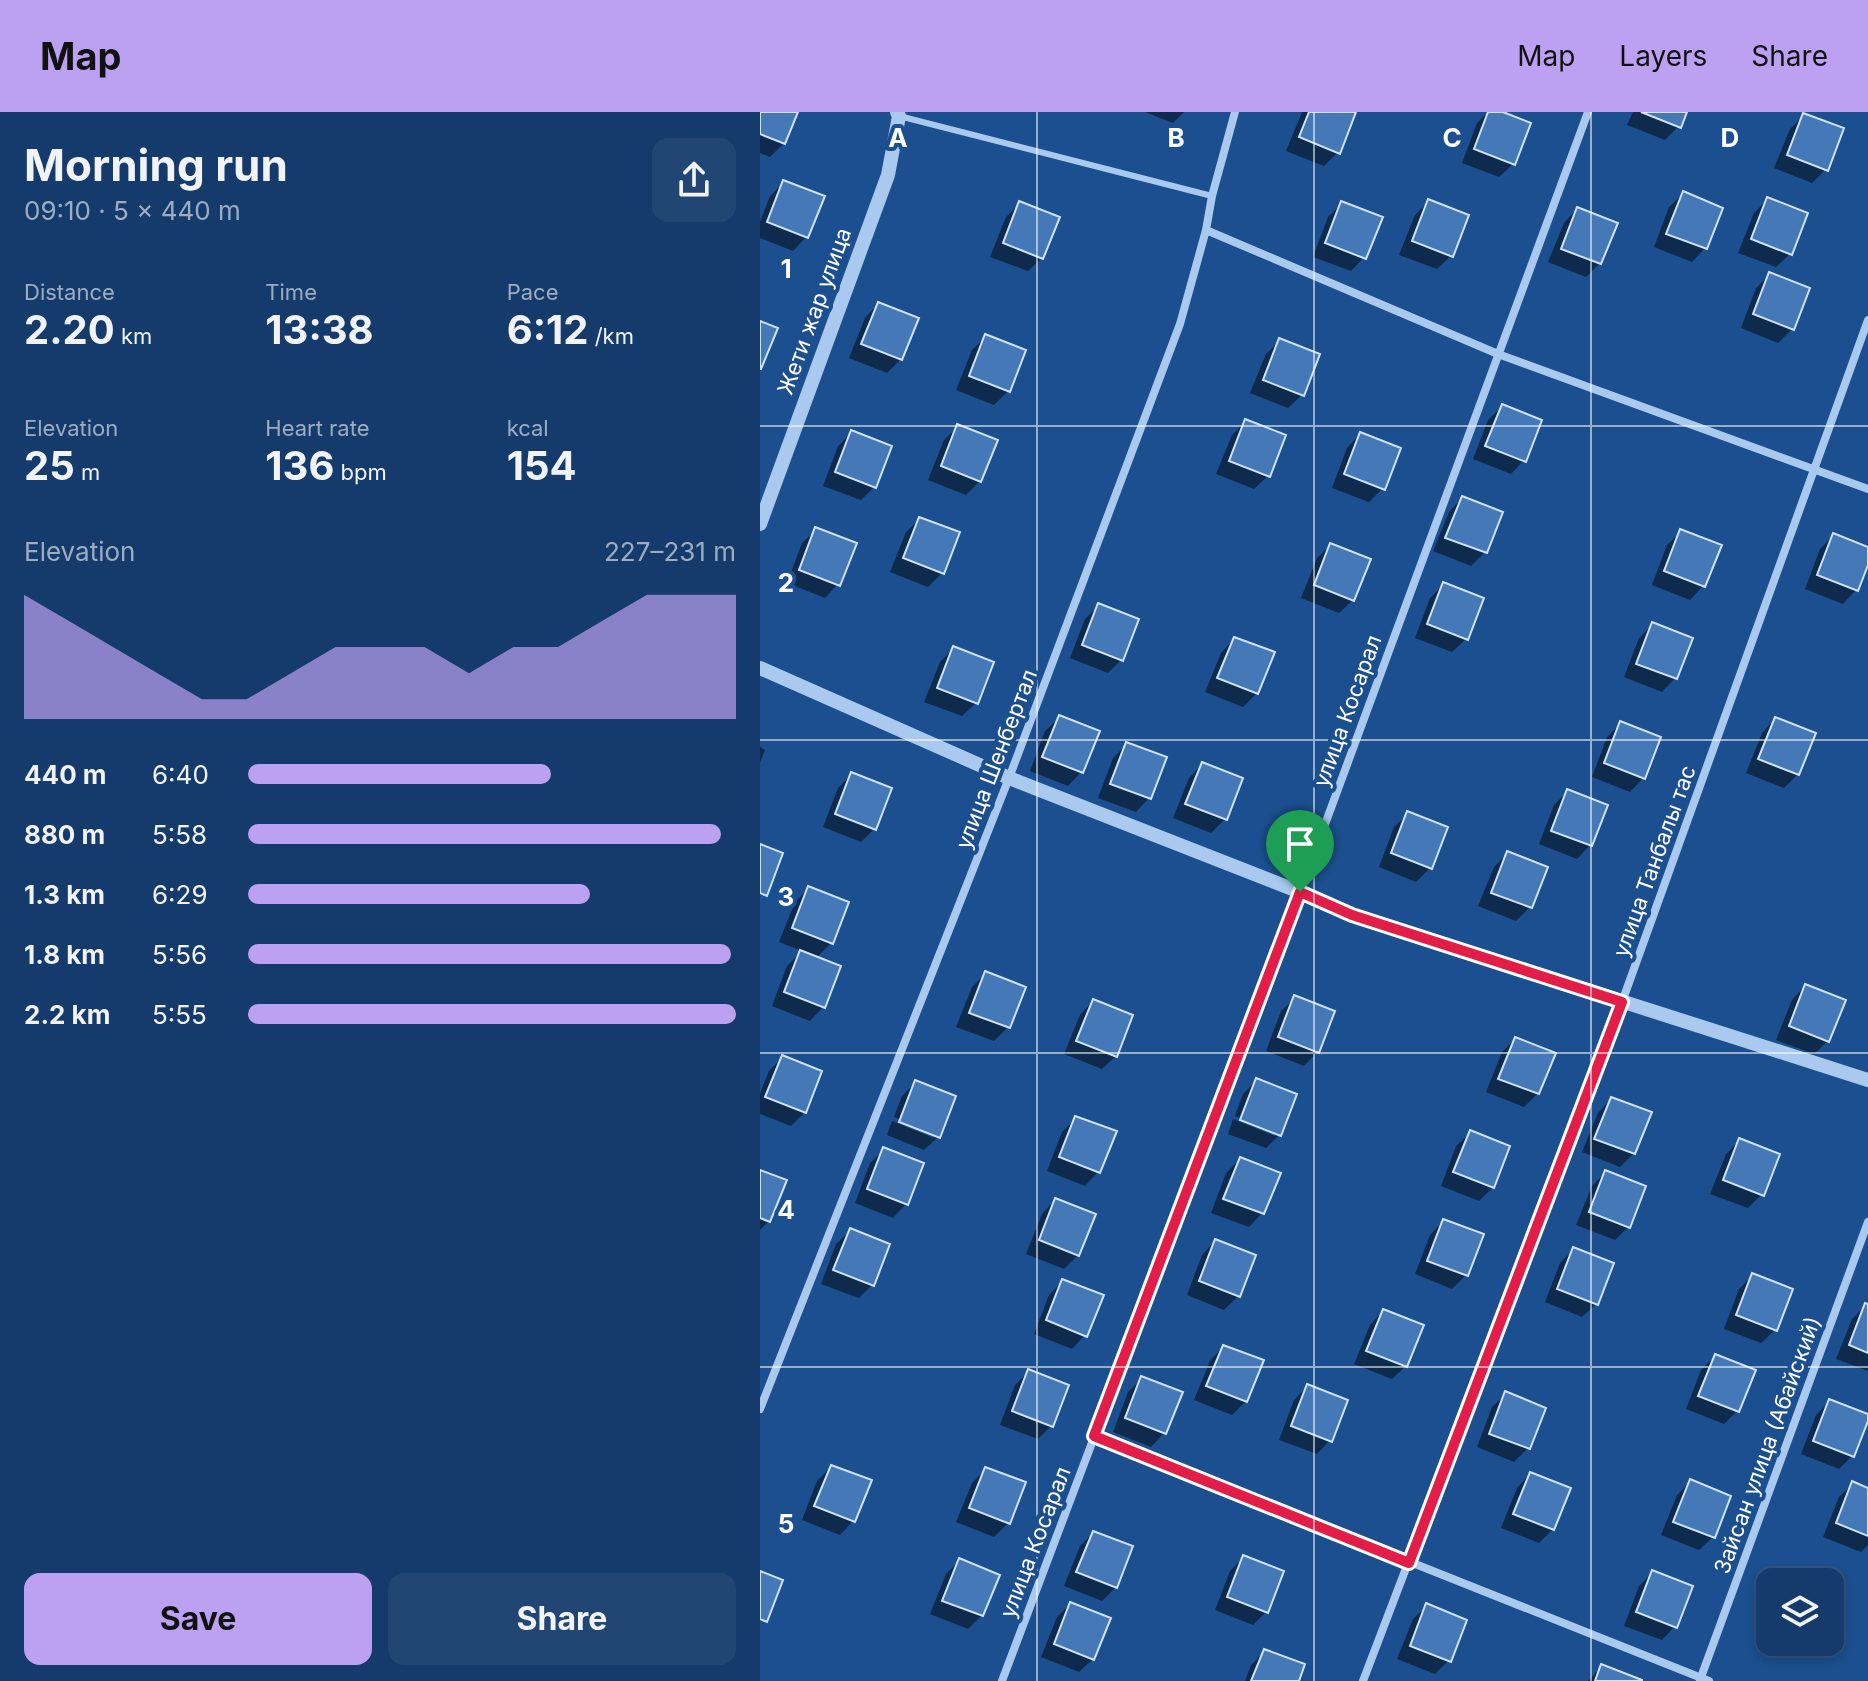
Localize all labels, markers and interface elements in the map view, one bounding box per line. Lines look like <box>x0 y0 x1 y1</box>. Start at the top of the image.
text: Map <box>40 33 121 79</box>
text: Map <box>1517 39 1575 73</box>
text: Layers <box>1619 39 1707 73</box>
text: Share <box>1751 39 1828 73</box>
text: A <box>888 122 908 153</box>
text: B <box>1167 122 1185 153</box>
text: C <box>1442 122 1462 153</box>
text: D <box>1721 122 1739 153</box>
text: Morning run <box>24 138 288 192</box>
button: share <box>652 138 736 222</box>
text: 09:10 · 5 × 440 m <box>24 195 241 226</box>
street label: Жети жар улица <box>772 224 856 398</box>
text: 1 <box>780 253 792 284</box>
text: Distance <box>24 279 115 305</box>
text: Time <box>265 279 317 305</box>
text: Pace <box>507 279 558 305</box>
text: 2.20 <box>24 305 115 354</box>
text: 13:38 <box>265 305 374 354</box>
text: 6:12 <box>507 305 588 354</box>
text: km <box>115 323 152 349</box>
text: /km <box>588 323 634 349</box>
text: Elevation <box>24 415 118 441</box>
text: Heart rate <box>265 415 370 441</box>
text: kcal <box>507 415 549 441</box>
text: 25 <box>24 441 75 490</box>
text: 136 <box>265 441 334 490</box>
text: 154 <box>507 441 577 490</box>
text: m <box>75 459 100 485</box>
text: bpm <box>334 459 387 485</box>
text: Elevation <box>24 536 135 567</box>
text: 227–231 m <box>604 536 736 567</box>
text: 2 <box>778 567 794 598</box>
street label: улица Косарал <box>1307 632 1387 790</box>
street label: улица Шенбертал <box>950 666 1042 852</box>
text: 440 m <box>24 759 107 790</box>
text: 6:40 <box>152 759 209 790</box>
street label: улица Танбалы тас <box>1607 762 1701 960</box>
pin <box>1266 810 1334 892</box>
text: 880 m <box>24 819 105 850</box>
text: 5:58 <box>152 819 207 850</box>
icon: arrive <box>1278 822 1322 866</box>
text: 1.3 km <box>24 879 105 910</box>
text: 6:29 <box>152 879 208 910</box>
text: 3 <box>778 881 794 912</box>
text: 1.8 km <box>24 939 105 970</box>
text: 5:56 <box>152 939 207 970</box>
text: 2.2 km <box>24 999 110 1030</box>
text: 5:55 <box>152 999 207 1030</box>
text: 4 <box>777 1194 795 1225</box>
street label: Зайсан улица (Абайский) <box>1708 1313 1826 1577</box>
street label: улица Косарал <box>994 1463 1076 1621</box>
text: 5 <box>778 1508 794 1539</box>
map controls <box>1756 1568 1844 1656</box>
button: layers <box>1756 1568 1844 1656</box>
button: Save <box>24 1573 372 1665</box>
button: Share <box>388 1573 736 1665</box>

